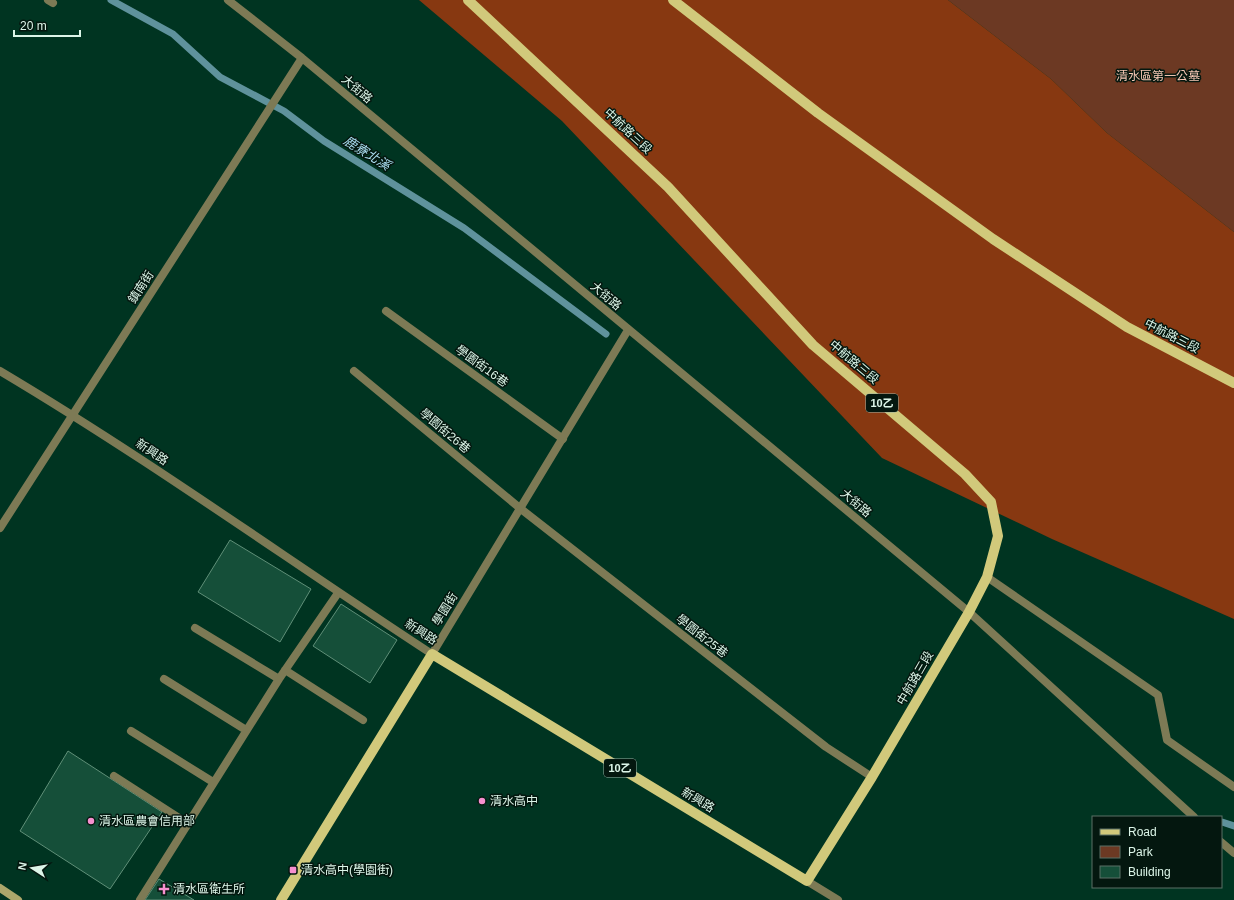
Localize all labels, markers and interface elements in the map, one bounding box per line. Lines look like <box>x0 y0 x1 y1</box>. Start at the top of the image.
scale bar <box>14 12 80 38</box>
text: 20 m <box>20 19 47 33</box>
park label: 清水區第一公墓 <box>1116 69 1200 83</box>
street label: 大街路 <box>339 72 375 106</box>
street label: 中航路三段 <box>601 105 655 157</box>
water label: 鹿寮北溪 <box>341 133 395 174</box>
street label: 鎮南街 <box>125 268 157 306</box>
street label: 大街路 <box>588 279 624 313</box>
street label: 中航路三段 <box>1142 316 1202 356</box>
street label: 中航路三段 <box>827 337 881 387</box>
street label: 學園街16巷 <box>453 342 511 390</box>
road number: 10乙 <box>866 394 898 412</box>
street label: 學園街26巷 <box>417 406 473 456</box>
street label: 新興路 <box>133 436 171 468</box>
street label: 大街路 <box>838 486 874 520</box>
street label: 學園街 <box>430 590 460 628</box>
street label: 學園街25巷 <box>674 612 730 660</box>
street label: 新興路 <box>402 616 440 648</box>
street label: 中航路三段 <box>894 649 936 707</box>
road number: 10乙 <box>604 759 636 777</box>
street label: 新興路 <box>679 785 717 815</box>
place label: 清水高中 <box>490 794 538 808</box>
marker: 清水高中 <box>477 796 487 806</box>
place label: 清水區農會信用部 <box>99 814 195 828</box>
marker: 清水區農會信用部 <box>86 816 96 826</box>
legend <box>1092 816 1222 888</box>
text: Road <box>1128 825 1157 839</box>
text: Park <box>1128 845 1154 859</box>
north arrow <box>12 848 52 888</box>
text: N <box>16 861 29 871</box>
place label: 清水高中(學園街) <box>301 863 393 877</box>
marker: 清水高中(學園街) <box>288 865 298 875</box>
text: Building <box>1128 865 1171 879</box>
place label: 清水區衛生所 <box>173 882 245 896</box>
marker: 清水區衛生所 <box>158 883 170 895</box>

